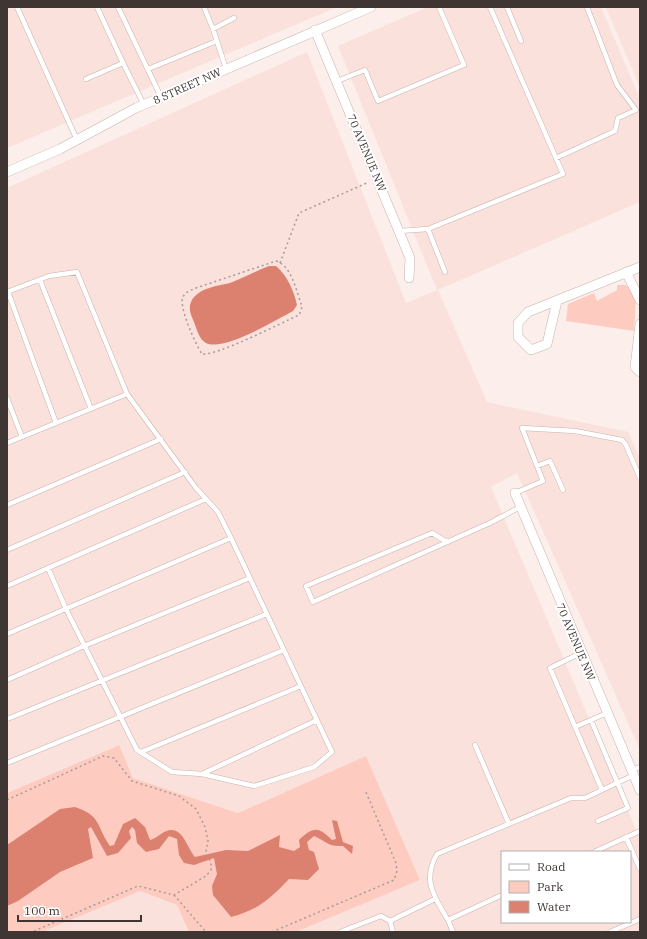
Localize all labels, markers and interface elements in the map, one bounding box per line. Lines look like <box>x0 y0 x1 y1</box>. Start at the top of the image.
street label: 8 STREET NW <box>151 65 224 107</box>
street label: 70 AVENUE NW <box>344 112 390 194</box>
street label: 70 AVENUE NW <box>553 601 599 683</box>
legend <box>501 851 631 923</box>
text: Road <box>537 859 566 874</box>
text: Park <box>537 879 563 894</box>
scale bar <box>18 897 141 923</box>
text: Water <box>537 899 571 914</box>
text: 100 m <box>24 903 60 918</box>

